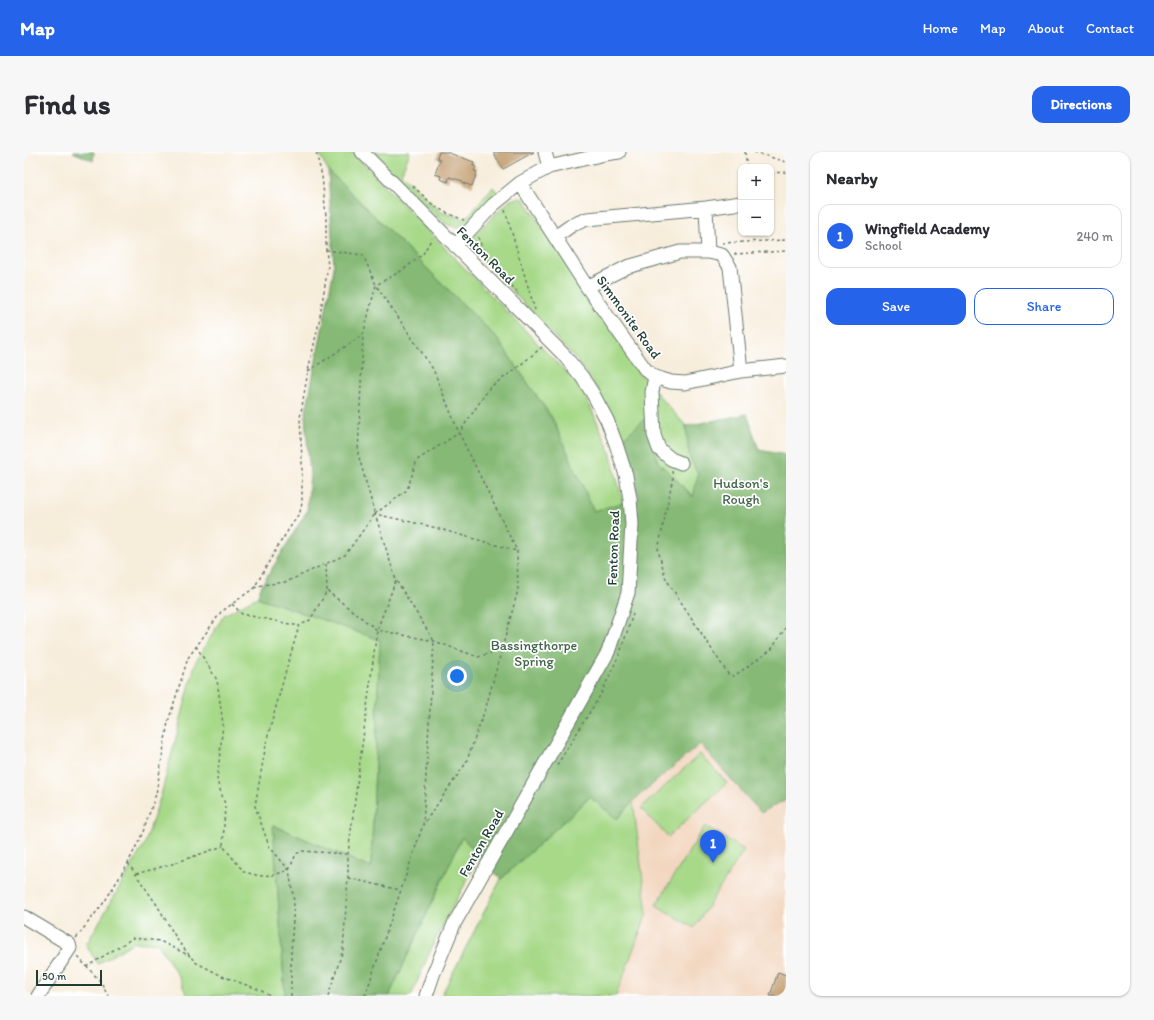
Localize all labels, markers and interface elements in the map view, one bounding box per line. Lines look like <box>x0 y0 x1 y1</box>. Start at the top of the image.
text: Map <box>20 17 55 40</box>
text: Home <box>923 20 958 37</box>
text: Map <box>980 20 1006 37</box>
text: About <box>1028 20 1064 37</box>
text: Contact <box>1086 20 1134 37</box>
button: Directions <box>1032 86 1130 123</box>
text: Find us <box>24 87 111 121</box>
map controls <box>738 164 774 236</box>
button: + <box>738 164 774 200</box>
text: Nearby <box>826 168 878 188</box>
button: − <box>738 200 774 236</box>
text: Wingfield Academy <box>865 220 990 238</box>
street label: Fenton Road <box>453 223 518 288</box>
text: 1 <box>837 229 843 244</box>
text: 240 m <box>1076 229 1113 244</box>
text: School <box>865 238 902 253</box>
street label: Simmonite Road <box>593 272 665 363</box>
button: Save <box>826 288 966 325</box>
button: Share <box>974 288 1114 325</box>
park label: Hudson's Rough <box>713 475 769 508</box>
street label: Fenton Road <box>604 510 623 586</box>
park label: Bassingthorpe Spring <box>491 637 578 670</box>
your location <box>447 666 467 686</box>
street label: Fenton Road <box>455 806 508 880</box>
pin: 1 <box>700 830 726 863</box>
scale bar <box>36 968 102 987</box>
text: 50 m <box>42 970 66 983</box>

